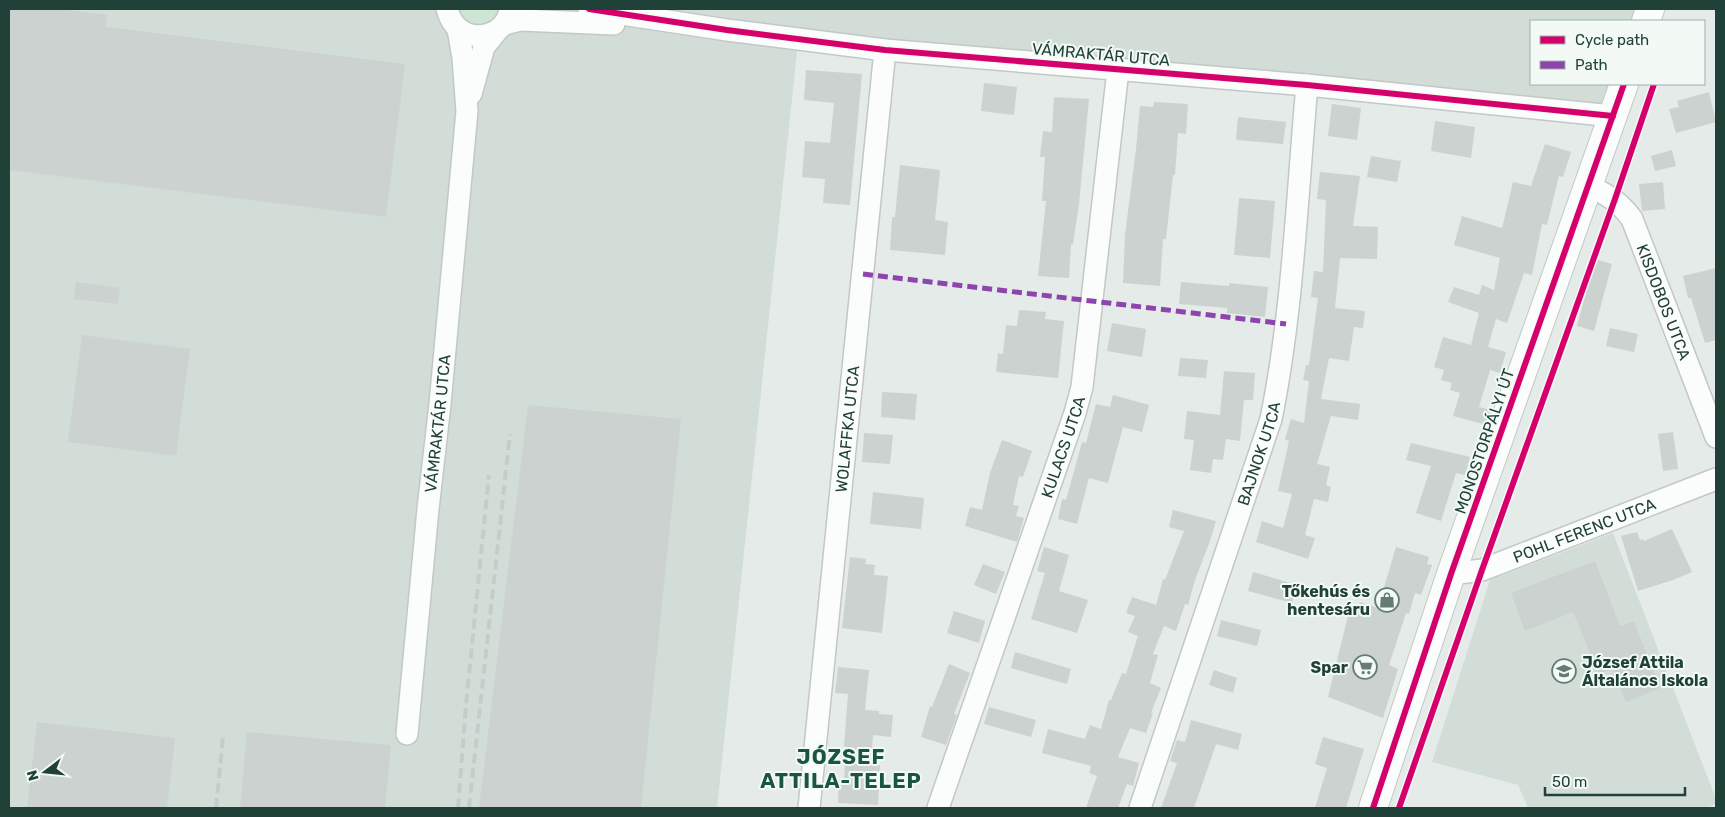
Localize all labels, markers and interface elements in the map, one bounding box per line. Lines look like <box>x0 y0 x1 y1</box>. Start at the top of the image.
legend <box>1530 20 1705 85</box>
text: Cycle path <box>1575 31 1649 49</box>
street label: VÁMRAKTÁR UTCA <box>1031 39 1171 70</box>
text: Path <box>1575 56 1608 74</box>
street label: KISDOBOS UTCA <box>1633 241 1694 363</box>
street label: VÁMRAKTÁR UTCA <box>421 353 455 494</box>
street label: WOLAFFKA UTCA <box>832 364 863 493</box>
street label: MONOSTORPÁLYI ÚT <box>1450 366 1518 516</box>
street label: KULACS UTCA <box>1037 394 1089 501</box>
street label: BAJNOK UTCA <box>1234 400 1284 508</box>
street label: POHL FERENC UTCA <box>1510 494 1659 567</box>
place label: Tőkehús és hentesáru <box>1282 582 1370 619</box>
shop icon: Tőkehús és hentesáru <box>1374 587 1400 613</box>
place label: József Attila Általános Iskola <box>1582 653 1708 690</box>
supermarket icon: Spar <box>1352 654 1378 680</box>
place label: Spar <box>1311 658 1349 677</box>
school or university icon: József Attila Általános Iskola <box>1551 658 1577 684</box>
district label: JÓZSEF ATTILA-TELEP <box>760 744 922 793</box>
north arrow <box>20 747 70 797</box>
scale bar <box>1545 764 1685 796</box>
text: N <box>23 768 43 783</box>
text: 50 m <box>1552 773 1587 791</box>

